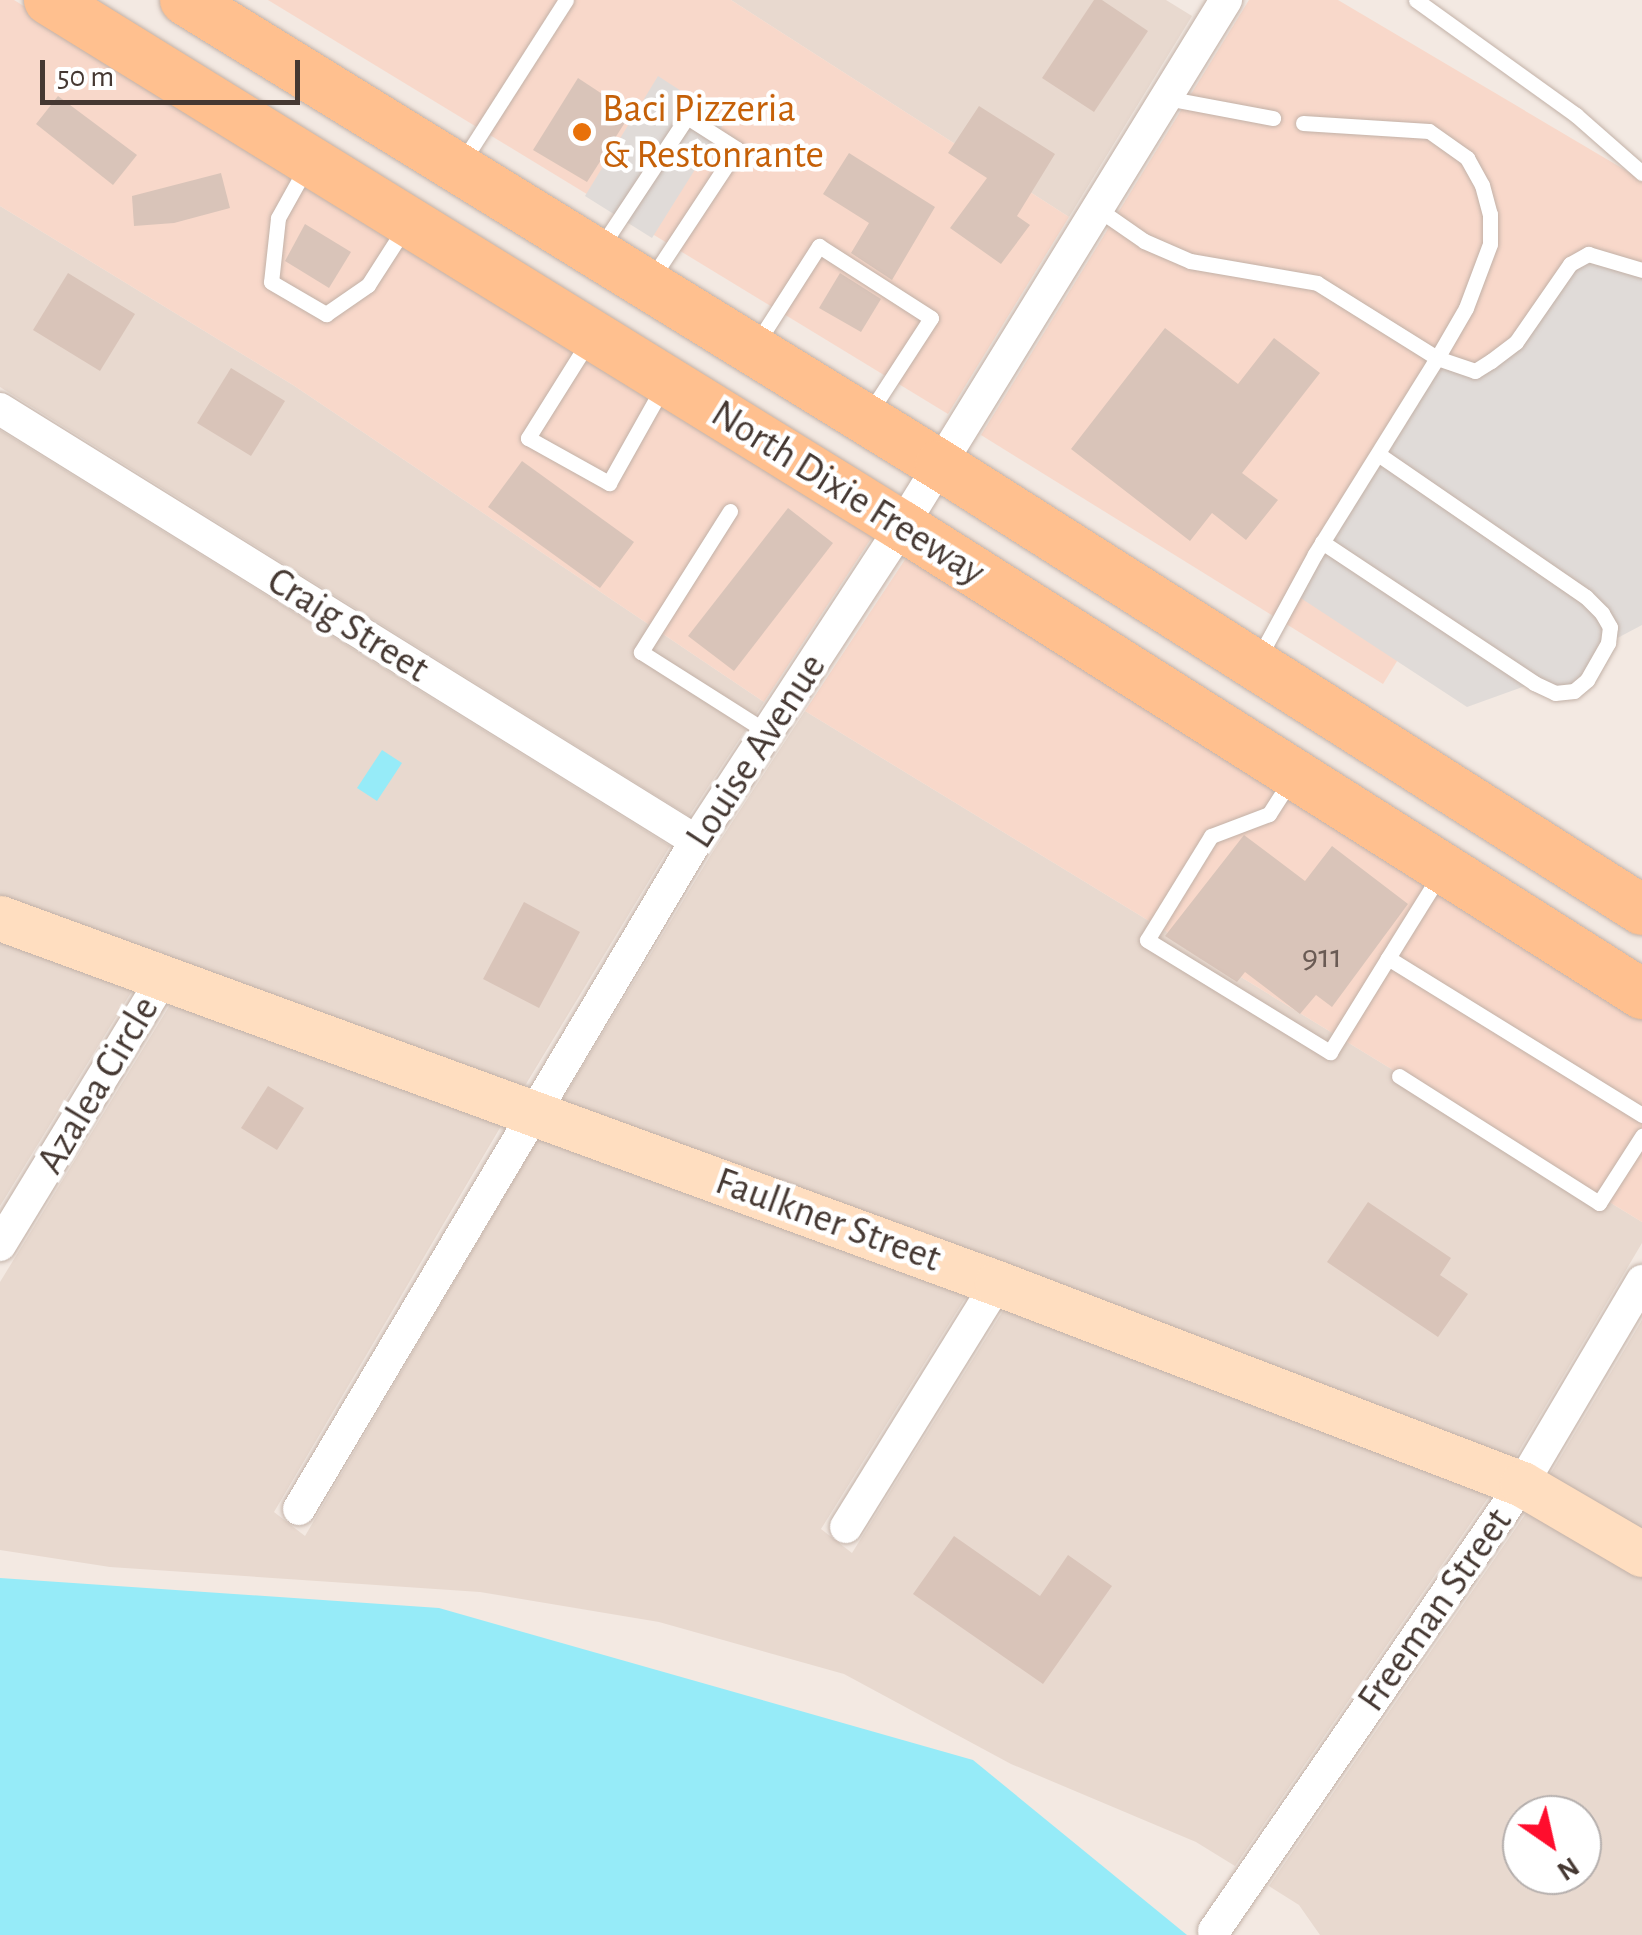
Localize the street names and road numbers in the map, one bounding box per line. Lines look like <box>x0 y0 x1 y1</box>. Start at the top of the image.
street label: North Dixie Freeway <box>702 390 994 596</box>
street label: Craig Street <box>259 557 437 693</box>
street label: Louise Avenue <box>675 645 837 857</box>
street label: Azalea Circle <box>26 988 170 1182</box>
street label: Faulkner Street <box>709 1157 947 1283</box>
street label: Freeman Street <box>1347 1499 1523 1721</box>

